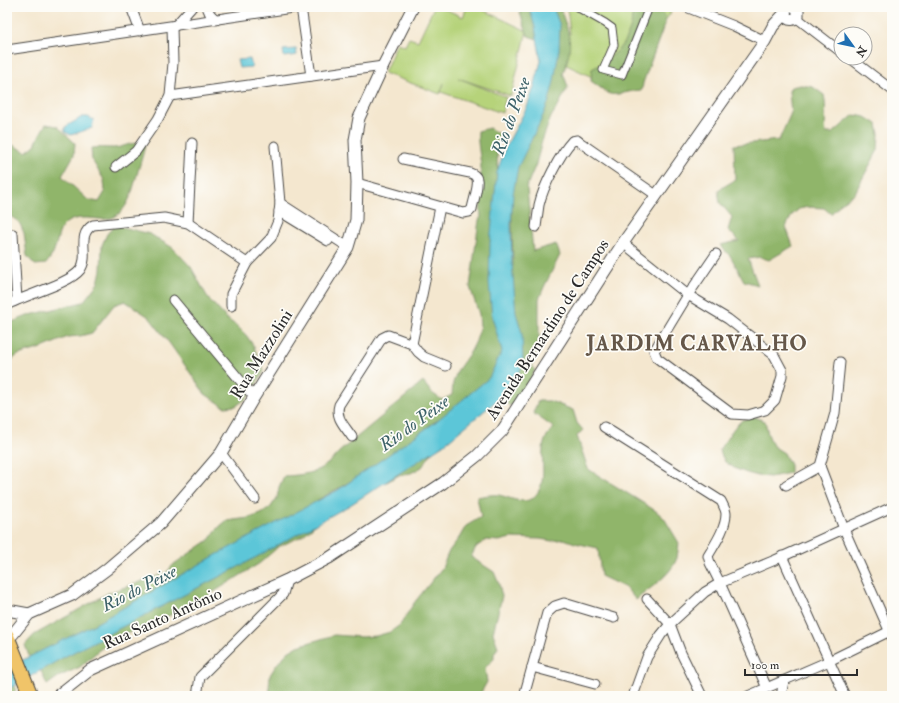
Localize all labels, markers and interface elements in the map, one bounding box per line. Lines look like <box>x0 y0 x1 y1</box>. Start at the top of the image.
north arrow <box>833 26 873 66</box>
text: N <box>852 43 870 60</box>
water label: Rio do Peixe <box>486 73 536 159</box>
street label: Avenida Bernardino de Campos <box>481 235 615 425</box>
street label: Rua Mazzolini <box>226 305 297 403</box>
district label: JARDIM CARVALHO <box>585 330 808 357</box>
water label: Rio do Peixe <box>374 390 455 457</box>
water label: Rio do Peixe <box>97 559 181 618</box>
street label: Rua Santo Antônio <box>99 583 225 654</box>
scale bar <box>745 651 857 677</box>
text: 100 m <box>751 658 780 673</box>

